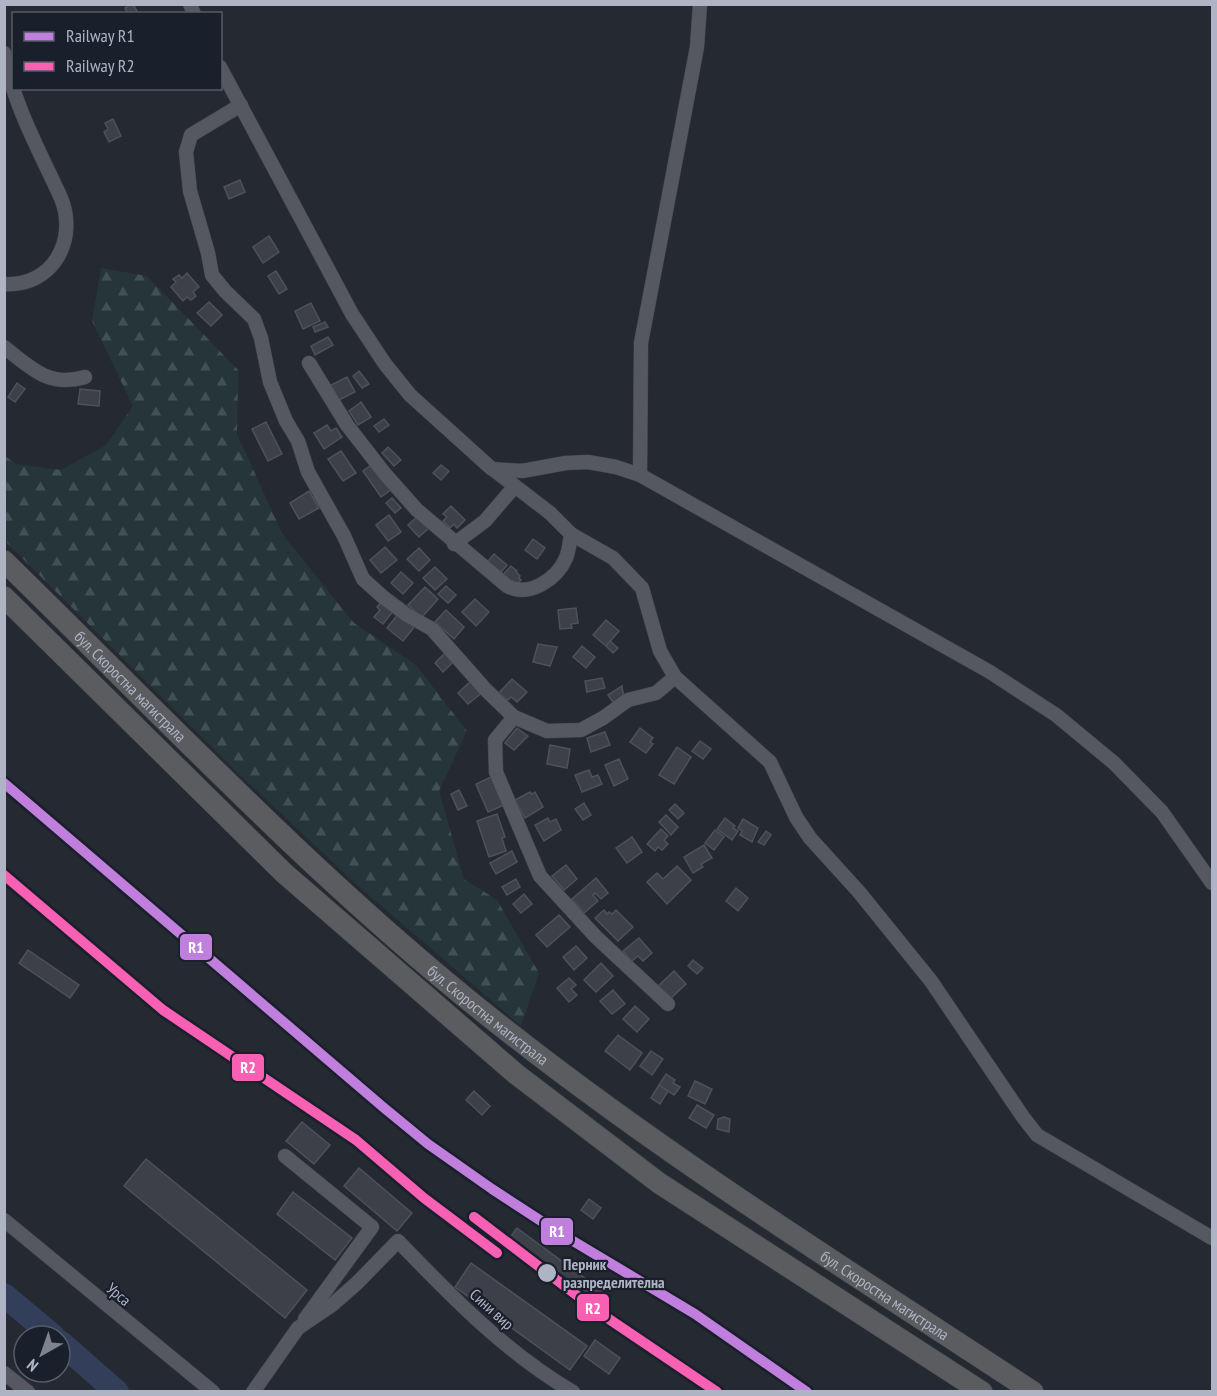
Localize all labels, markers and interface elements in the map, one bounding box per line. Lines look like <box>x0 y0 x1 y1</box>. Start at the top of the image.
legend <box>12 12 222 90</box>
text: Railway R1 <box>66 24 135 47</box>
text: Railway R2 <box>66 54 135 77</box>
street label: бул. Скоростна магистрала <box>70 626 191 746</box>
line badge: R1 <box>179 933 213 961</box>
text: R1 <box>188 937 204 957</box>
street label: бул. Скоростна магистрала <box>423 960 553 1069</box>
line badge: R2 <box>231 1053 265 1082</box>
text: R2 <box>240 1057 256 1077</box>
line badge: R1 <box>540 1217 574 1246</box>
text: R1 <box>549 1221 565 1241</box>
street label: бул. Скоростна магистрала <box>817 1246 953 1344</box>
place label: Перник разпределителна <box>563 1254 665 1292</box>
marker: Перник разпределителна <box>536 1262 558 1284</box>
street label: Урса <box>103 1278 135 1310</box>
street label: Сини вир <box>466 1284 518 1334</box>
line badge: R2 <box>576 1293 610 1322</box>
text: R2 <box>585 1298 601 1318</box>
north arrow <box>12 1324 72 1384</box>
text: N <box>23 1355 42 1376</box>

